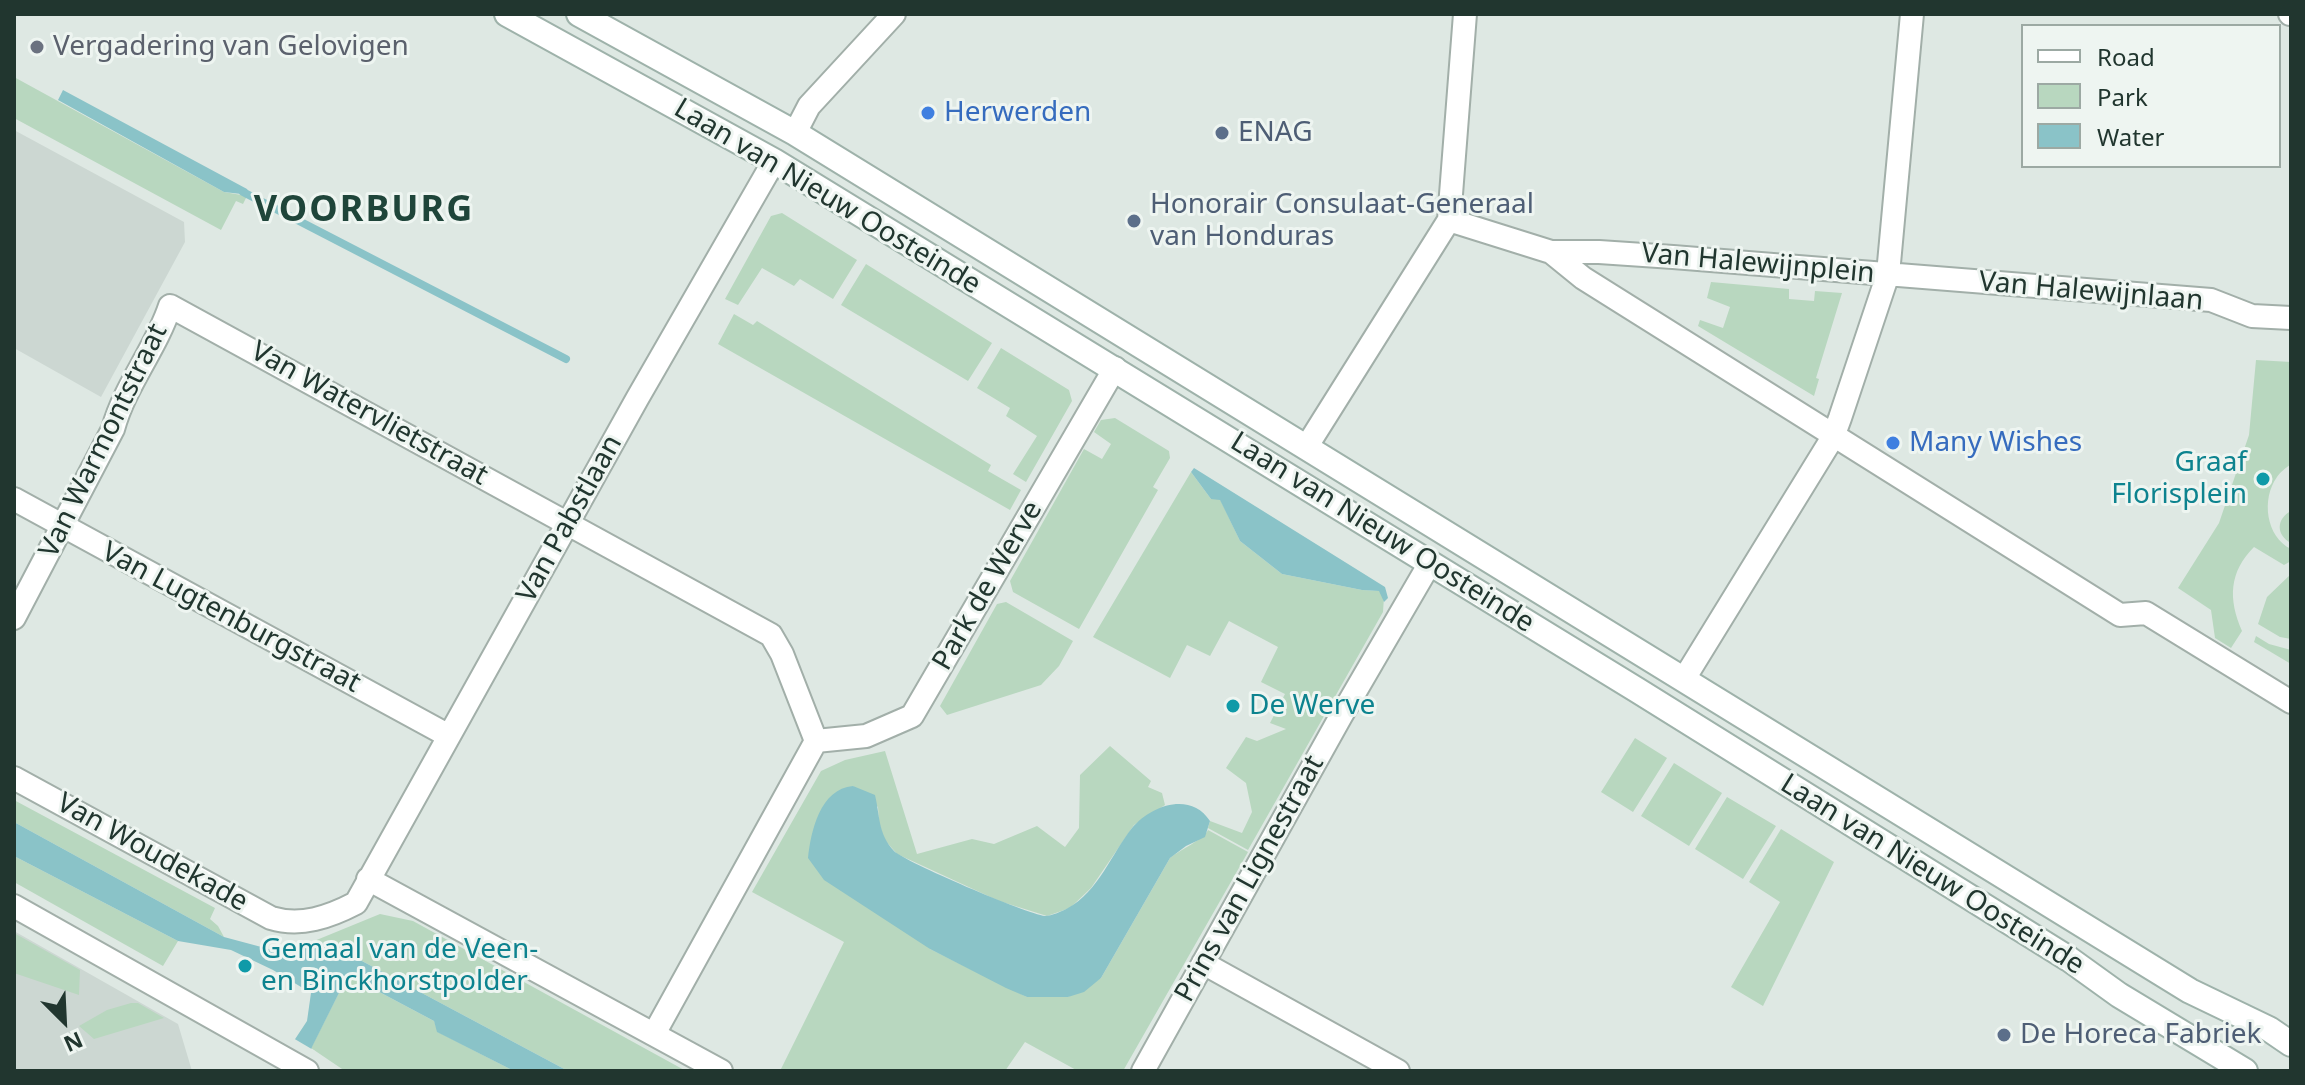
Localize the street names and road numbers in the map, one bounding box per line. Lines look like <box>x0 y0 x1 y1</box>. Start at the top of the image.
street label: Laan van Nieuw Oosteinde <box>668 92 986 302</box>
street label: Van Halewijnplein <box>1640 237 1876 291</box>
street label: Van Halewijnlaan <box>1977 265 2205 319</box>
street label: Van Warmontstraat <box>33 319 175 563</box>
street label: Van Watervlietstraat <box>245 335 493 493</box>
street label: Laan van Nieuw Oosteinde <box>1224 426 1540 640</box>
street label: Van Pabstlaan <box>510 430 630 608</box>
street label: Park de Werve <box>926 496 1050 676</box>
street label: Van Lugtenburgstraat <box>96 536 366 700</box>
street label: Prins van Lignestraat <box>1168 750 1332 1008</box>
street label: Laan van Nieuw Oosteinde <box>1774 768 2090 982</box>
street label: Van Woudekade <box>51 787 253 919</box>

